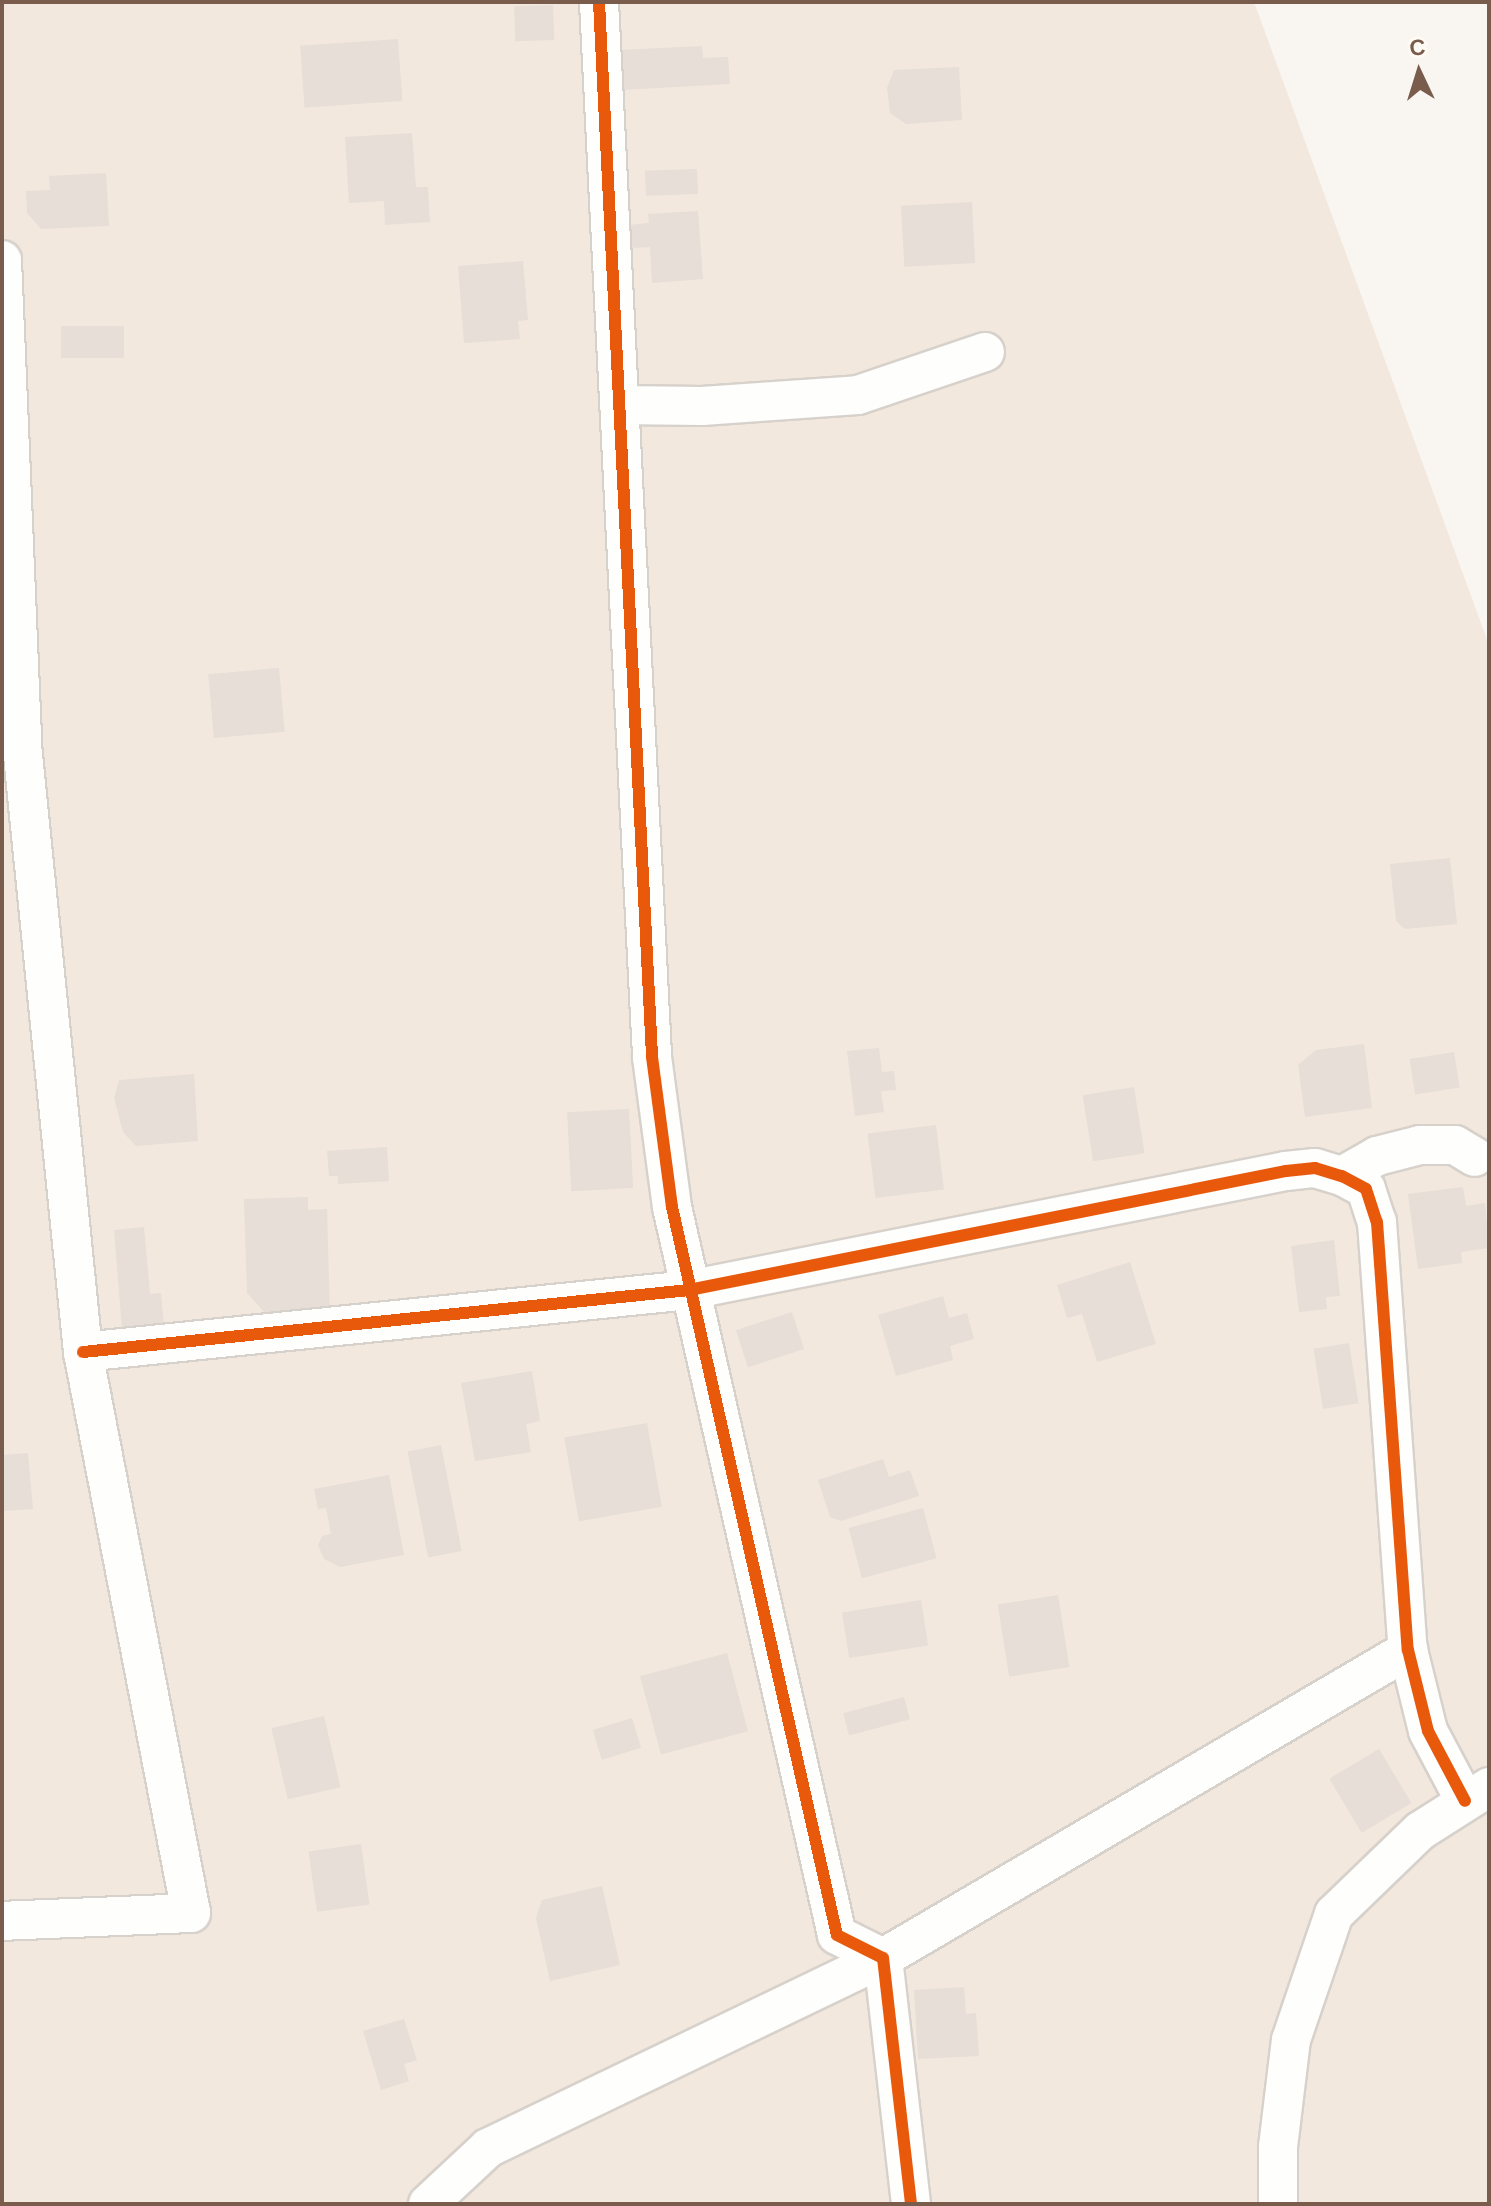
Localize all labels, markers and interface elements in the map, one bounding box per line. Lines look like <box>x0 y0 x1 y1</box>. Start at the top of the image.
north arrow <box>1379 32 1459 112</box>
text: С <box>1408 35 1426 61</box>

